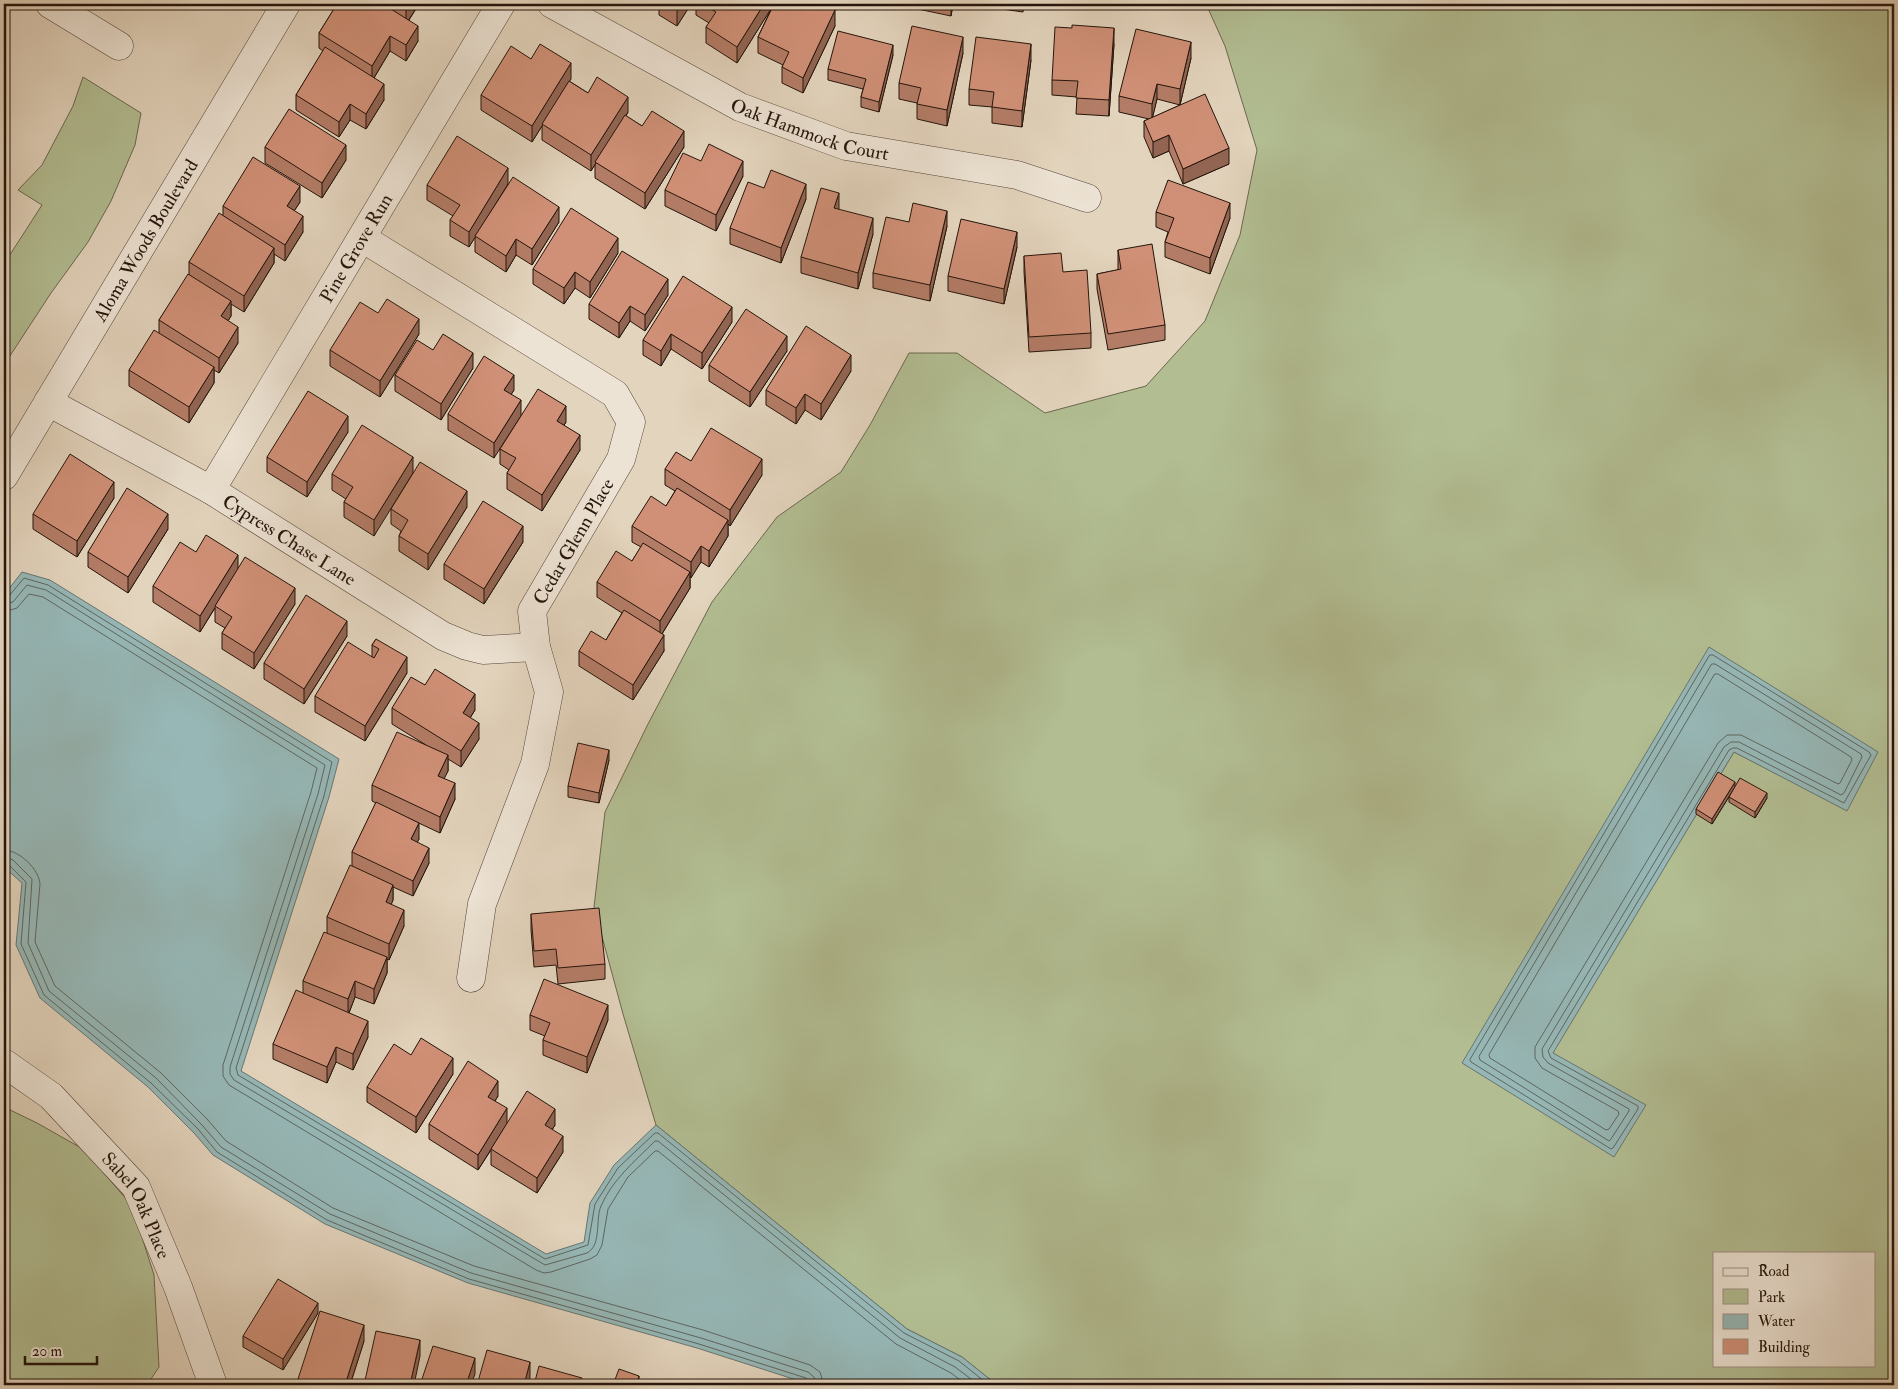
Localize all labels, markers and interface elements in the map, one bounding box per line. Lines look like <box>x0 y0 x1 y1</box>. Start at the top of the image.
street label: Oak Hammock Court <box>726 93 891 166</box>
street label: Aloma Woods Boulevard <box>88 154 204 327</box>
street label: Pine Grove Run <box>315 189 398 307</box>
street label: Cedar Glenn Place <box>528 474 620 609</box>
street label: Cypress Chase Lane <box>218 489 360 591</box>
street label: Sabel Oak Place <box>96 1147 176 1262</box>
legend <box>1713 1252 1876 1366</box>
text: Road <box>1758 1262 1790 1281</box>
text: Park <box>1758 1288 1785 1307</box>
text: Water <box>1757 1312 1795 1331</box>
scale bar <box>25 1334 98 1366</box>
text: Building <box>1758 1338 1810 1357</box>
text: 20 m <box>32 1342 62 1361</box>

